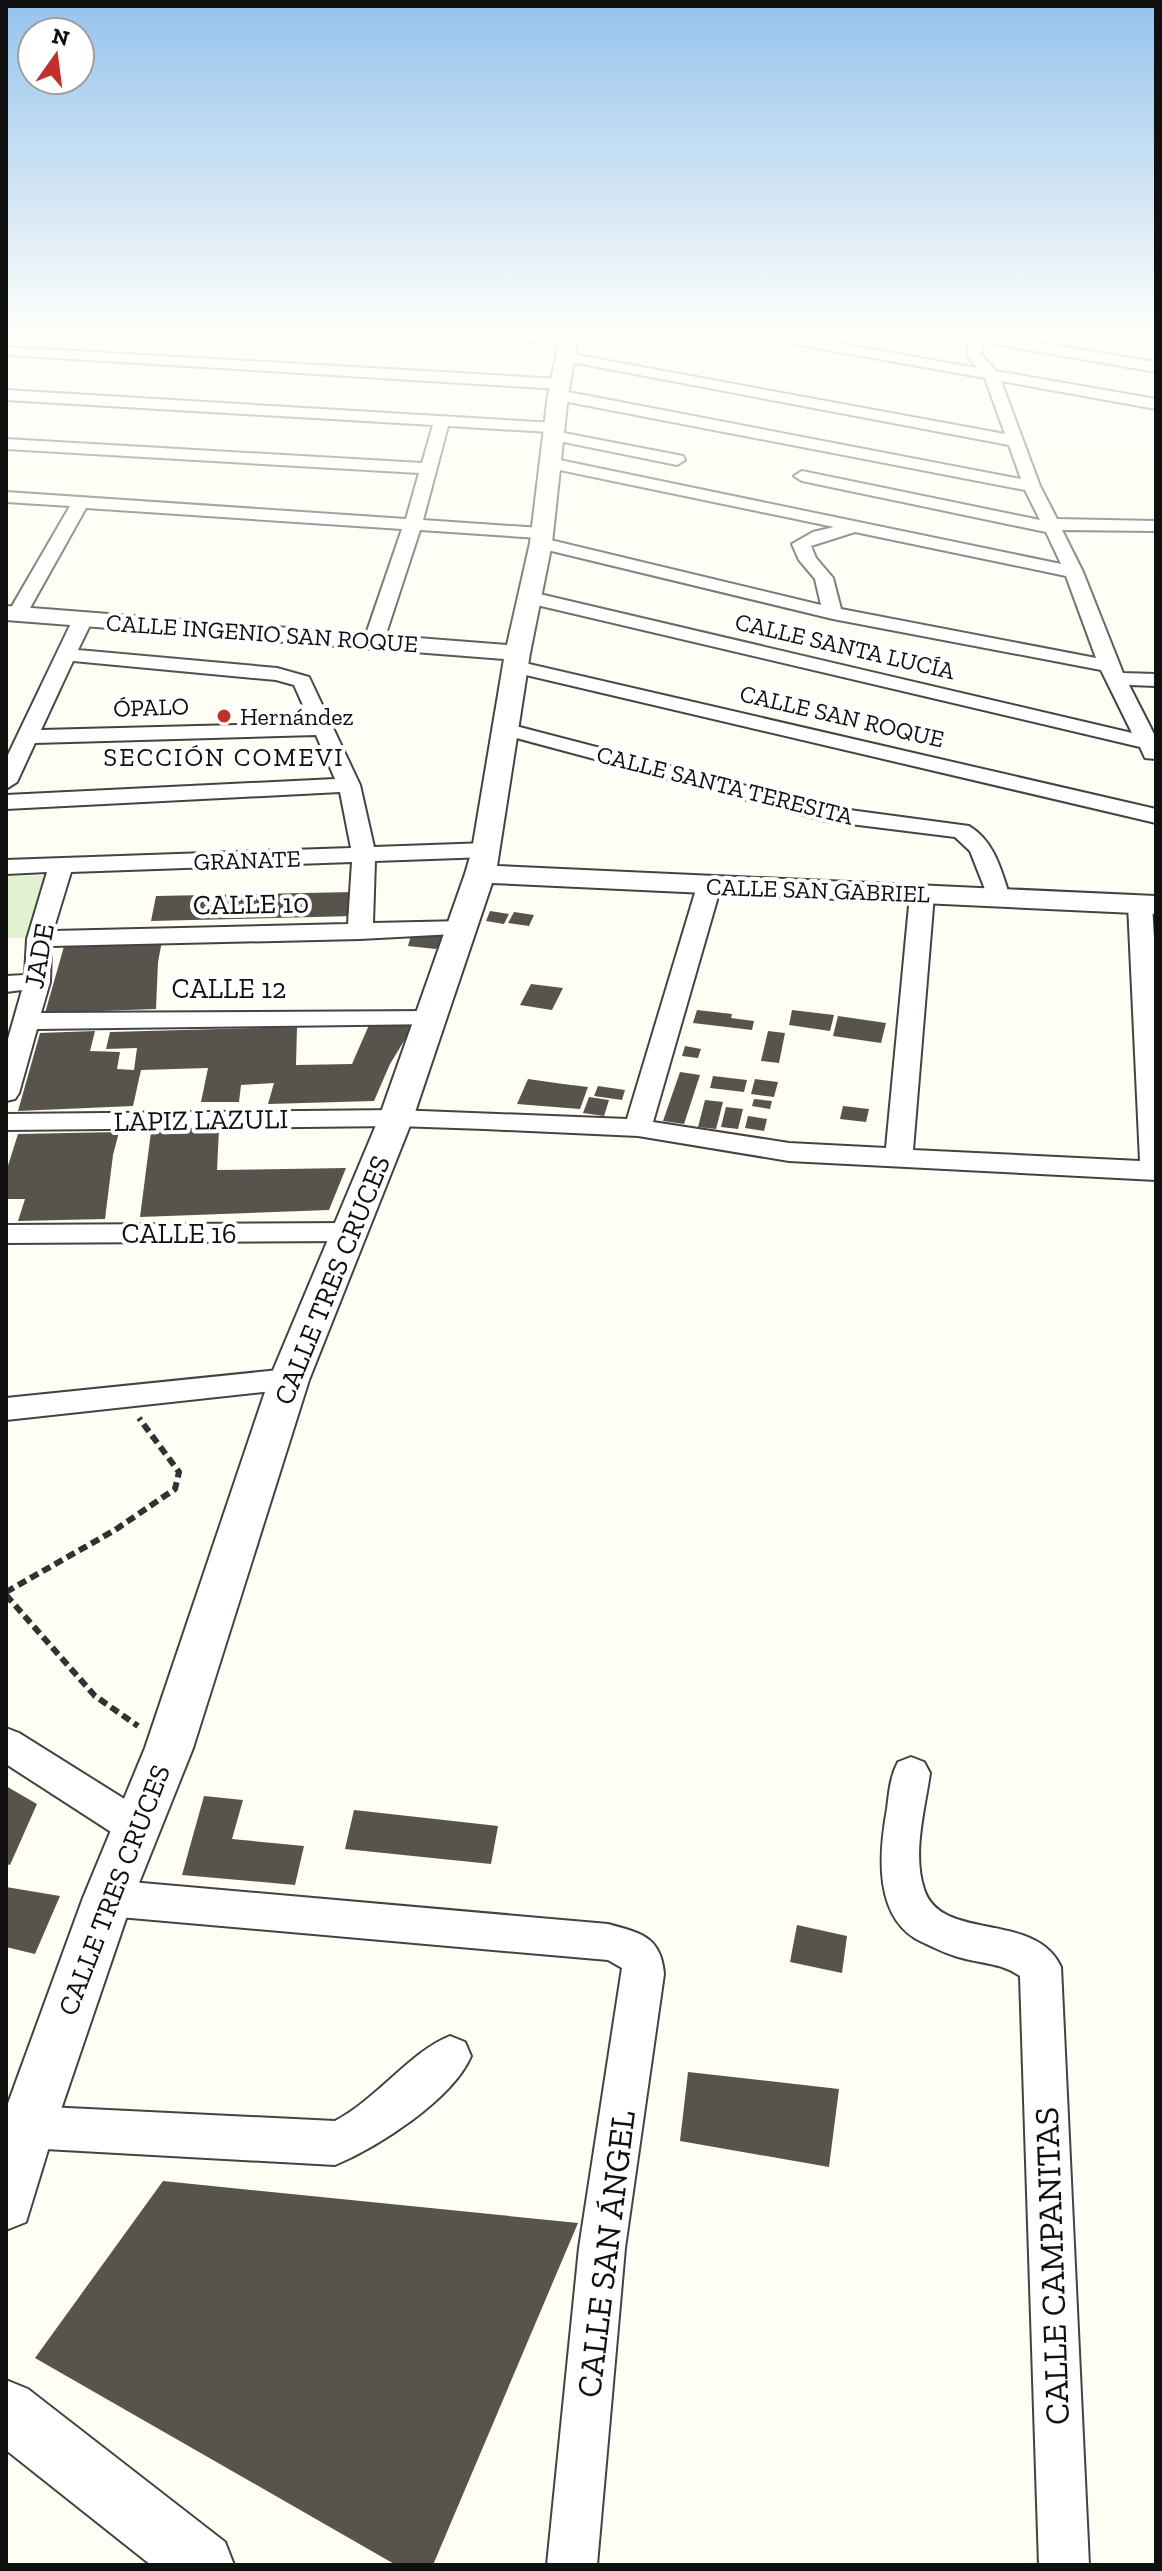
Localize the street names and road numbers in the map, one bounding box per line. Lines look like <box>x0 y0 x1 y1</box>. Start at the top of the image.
street label: CALLE SANTA LUCÍA <box>732 607 958 685</box>
street label: CALLE INGENIO SAN ROQUE <box>105 608 419 658</box>
street label: CALLE SAN ROQUE <box>737 678 947 754</box>
street label: ÓPALO <box>113 691 189 723</box>
street label: CALLE SANTA TERESITA <box>594 739 857 831</box>
street label: GRANATE <box>193 844 301 876</box>
street label: CALLE SAN GABRIEL <box>706 872 930 908</box>
street label: CALLE 10 <box>192 886 310 922</box>
street label: JADE <box>17 921 61 991</box>
street label: CALLE 12 <box>172 972 286 1005</box>
street label: LAPIZ LAZULI <box>113 1102 289 1138</box>
street label: CALLE TRES CRUCES <box>267 1151 397 1409</box>
street label: CALLE 16 <box>121 1217 237 1250</box>
street label: CALLE TRES CRUCES <box>51 1760 177 2020</box>
street label: CALLE CAMPANITAS <box>1026 2106 1078 2426</box>
street label: CALLE SAN ÁNGEL <box>568 2108 644 2400</box>

